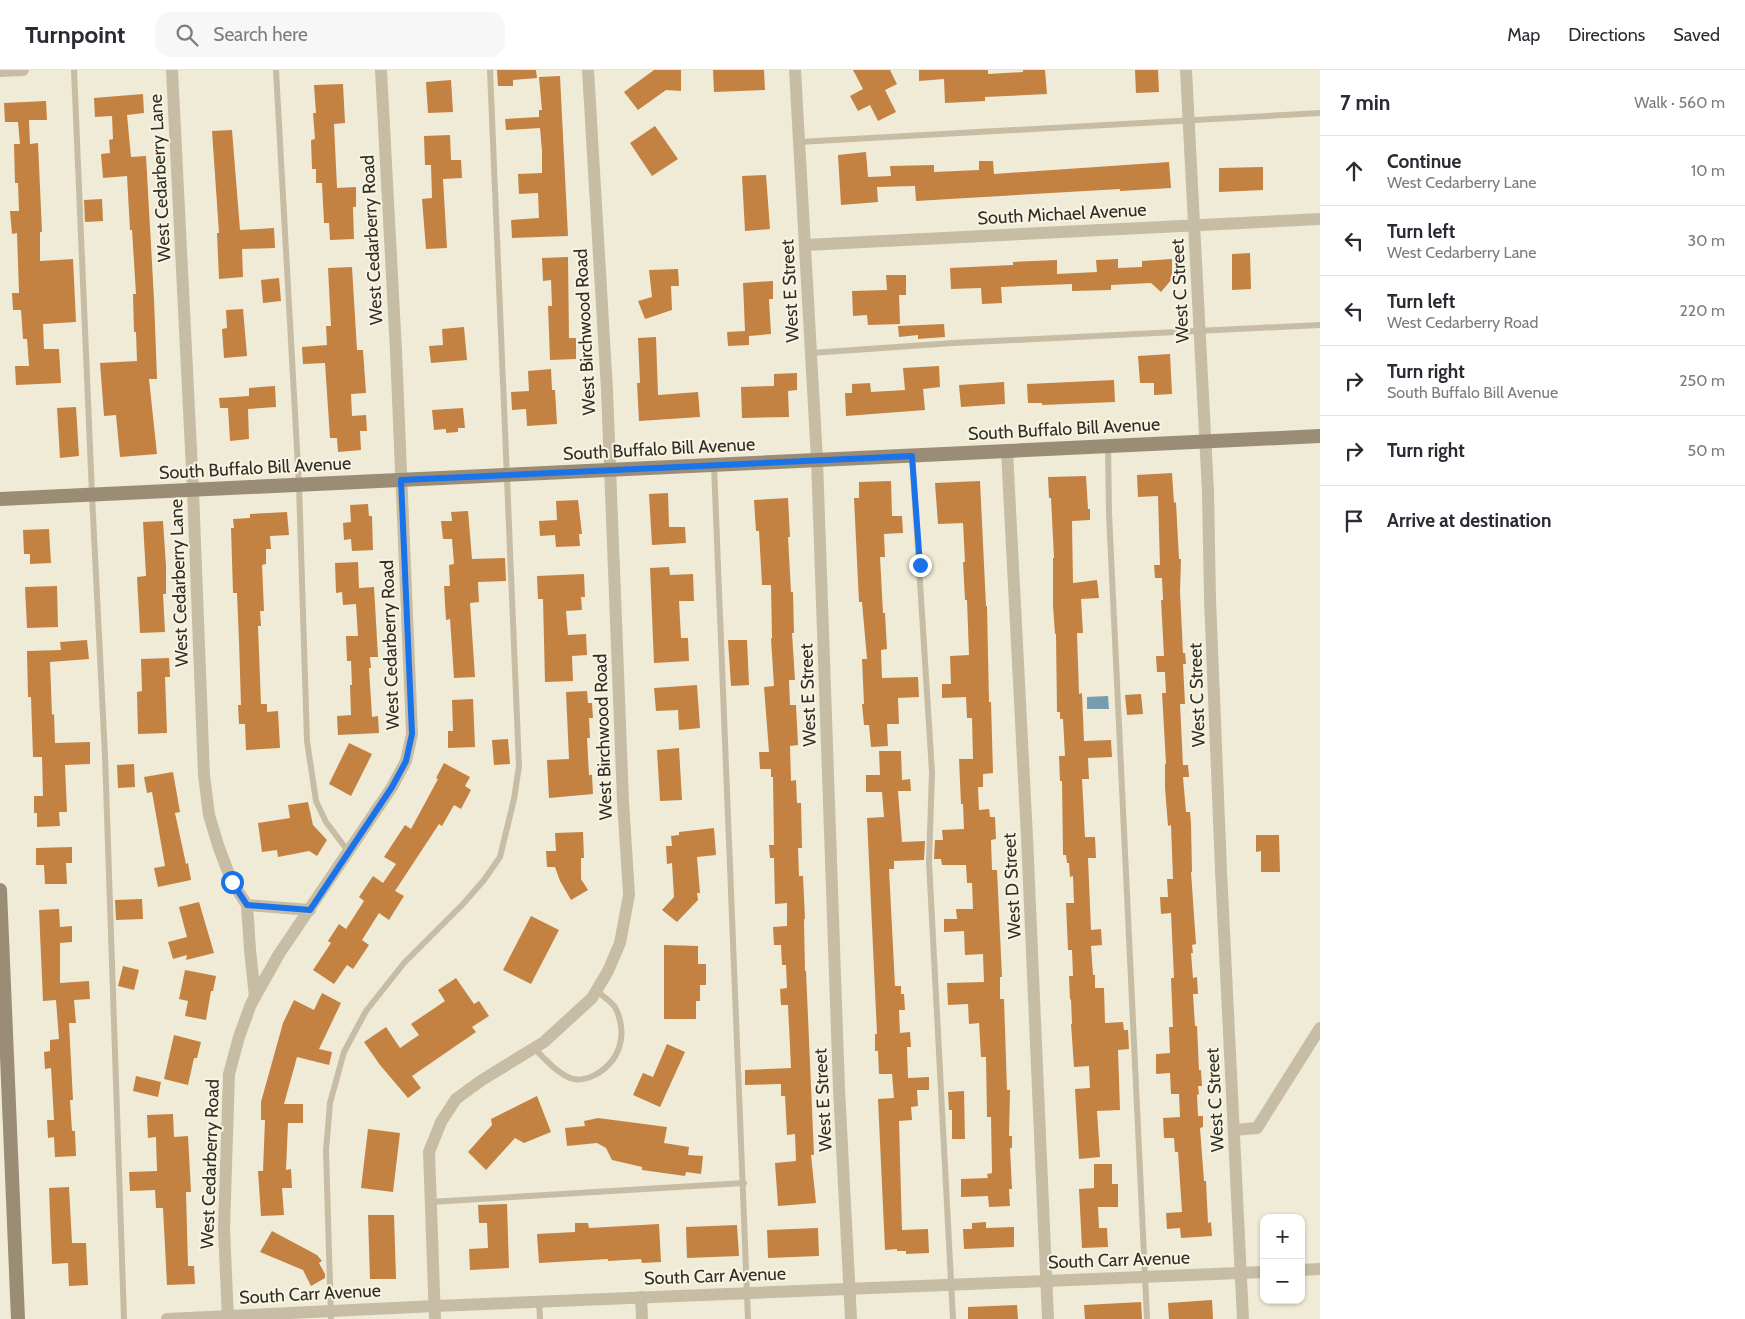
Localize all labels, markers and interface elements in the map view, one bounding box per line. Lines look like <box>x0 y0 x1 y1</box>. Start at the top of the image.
search box <box>155 12 505 57</box>
text: Turnpoint <box>25 20 125 49</box>
icon: search <box>173 21 201 49</box>
text: Search here <box>213 23 308 46</box>
text: Map <box>1507 24 1540 46</box>
text: Directions <box>1568 24 1645 46</box>
text: Saved <box>1673 24 1720 46</box>
text: 7 min <box>1340 90 1390 115</box>
street label: West Cedarberry Lane <box>145 93 175 263</box>
text: Walk · 560 m <box>1634 93 1725 112</box>
text: Continue <box>1387 150 1461 173</box>
street label: West Cedarberry Road <box>357 154 387 326</box>
icon: ahead <box>1340 157 1368 185</box>
text: 10 m <box>1691 161 1725 180</box>
text: West Cedarberry Lane <box>1387 173 1536 192</box>
street label: South Michael Avenue <box>977 199 1147 229</box>
text: Turn left <box>1387 220 1455 243</box>
icon: left <box>1340 227 1368 255</box>
text: 30 m <box>1688 231 1725 250</box>
street label: West C Street <box>1166 238 1194 344</box>
street label: West E Street <box>776 239 804 343</box>
text: West Cedarberry Lane <box>1387 243 1536 262</box>
street label: West Birchwood Road <box>570 248 600 416</box>
text: Turn left <box>1387 290 1455 313</box>
icon: left <box>1340 297 1368 325</box>
text: 220 m <box>1679 301 1725 320</box>
text: West Cedarberry Road <box>1387 313 1538 332</box>
text: Turn right <box>1387 360 1465 383</box>
icon: right <box>1340 367 1368 395</box>
text: 250 m <box>1679 371 1725 390</box>
text: South Buffalo Bill Avenue <box>1387 383 1558 402</box>
street label: South Buffalo Bill Avenue <box>967 413 1161 445</box>
street label: South Buffalo Bill Avenue <box>562 433 756 465</box>
icon: right <box>1340 437 1368 465</box>
text: Turn right <box>1387 439 1465 462</box>
text: 50 m <box>1688 441 1725 460</box>
street label: South Buffalo Bill Avenue <box>158 452 352 484</box>
street label: West Cedarberry Lane <box>165 499 193 667</box>
icon: arrive <box>1340 507 1368 535</box>
text: Arrive at destination <box>1387 509 1551 532</box>
route end <box>909 554 932 577</box>
street label: West Cedarberry Road <box>376 560 404 730</box>
street label: West C Street <box>1184 642 1210 748</box>
street label: West E Street <box>795 643 821 747</box>
street label: West Birchwood Road <box>589 653 617 821</box>
street label: West D Street <box>998 832 1026 940</box>
route start <box>221 871 244 894</box>
street label: West C Street <box>1201 1047 1229 1153</box>
street label: West E Street <box>809 1048 837 1152</box>
street label: West Cedarberry Road <box>196 1079 224 1249</box>
map controls <box>1260 1214 1305 1304</box>
button: + <box>1260 1214 1305 1259</box>
street label: South Carr Avenue <box>1048 1247 1190 1273</box>
button: − <box>1260 1259 1305 1304</box>
street label: South Carr Avenue <box>644 1263 786 1289</box>
street label: South Carr Avenue <box>239 1279 381 1309</box>

